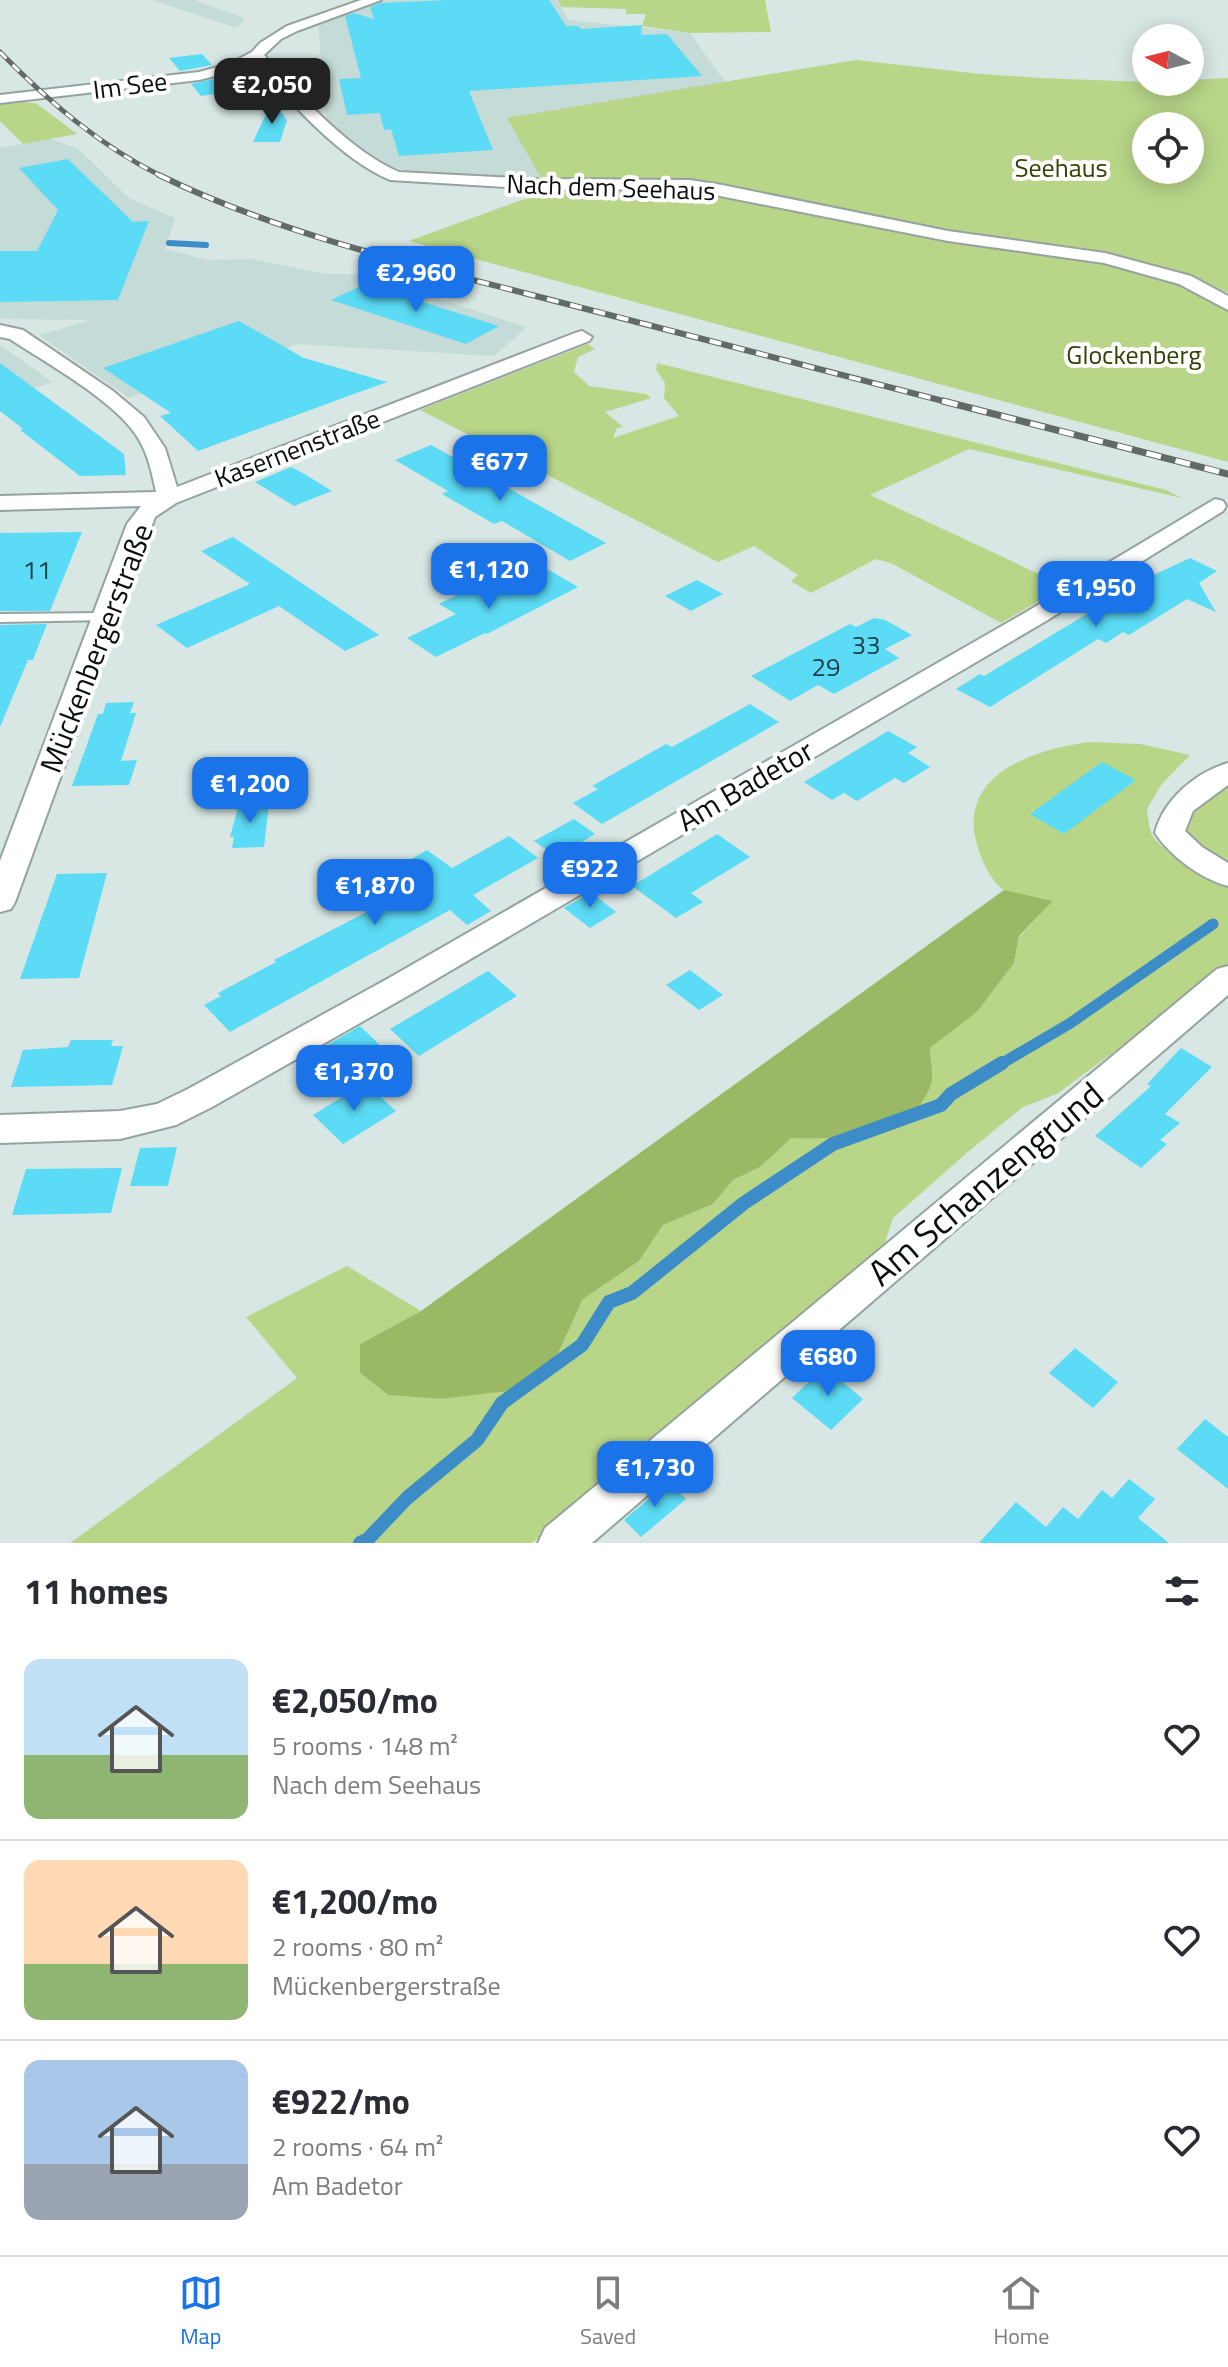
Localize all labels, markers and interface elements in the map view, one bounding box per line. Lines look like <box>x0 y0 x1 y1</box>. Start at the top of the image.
north arrow <box>1132 24 1204 96</box>
map controls <box>1132 24 1204 184</box>
pin: €2,050 <box>207 58 337 126</box>
street label: Im See <box>91 61 169 109</box>
text: €2,050 <box>232 64 312 103</box>
button: locate <box>1132 112 1204 184</box>
park label: Seehaus <box>1014 148 1108 187</box>
street label: Nach dem Seehaus <box>506 164 716 210</box>
pin: €2,960 <box>351 246 481 314</box>
text: €2,960 <box>376 252 456 291</box>
park label: Glockenberg <box>1066 335 1202 374</box>
street label: Kasernenstraße <box>209 399 385 497</box>
pin: €677 <box>453 435 547 503</box>
text: €677 <box>471 441 529 480</box>
street label: Mückenbergerstraße <box>27 517 165 779</box>
pin: €1,120 <box>424 543 554 611</box>
text: €1,120 <box>449 549 529 588</box>
house number: 11 <box>22 550 52 589</box>
pin: €1,950 <box>1031 561 1161 629</box>
text: €1,950 <box>1056 567 1136 606</box>
house number: 33 <box>851 625 881 664</box>
house number: 29 <box>811 647 841 686</box>
street label: Am Badetor <box>668 727 822 843</box>
pin: €1,200 <box>185 757 315 825</box>
text: €1,200 <box>210 763 290 802</box>
pin: €922 <box>543 842 637 910</box>
text: €922 <box>561 848 619 887</box>
pin: €1,870 <box>310 859 440 927</box>
text: €1,870 <box>335 865 415 904</box>
pin: €1,370 <box>289 1045 419 1113</box>
text: €1,370 <box>314 1051 394 1090</box>
street label: Am Schanzengrund <box>855 1068 1115 1298</box>
pin: €680 <box>781 1330 875 1398</box>
text: €680 <box>799 1336 857 1375</box>
pin: €1,730 <box>590 1441 720 1509</box>
text: €1,730 <box>615 1447 695 1486</box>
text: 11 homes <box>24 1565 168 1617</box>
icon: filters <box>1160 1569 1204 1613</box>
text: €2,050/mo <box>272 1674 438 1726</box>
icon: home <box>88 1691 184 1787</box>
icon: heart <box>1160 1717 1204 1761</box>
text: 5 rooms · 148 m² <box>272 1726 458 1765</box>
text: Nach dem Seehaus <box>272 1765 481 1804</box>
text: €1,200/mo <box>272 1875 438 1927</box>
icon: home <box>88 1892 184 1988</box>
icon: heart <box>1160 1918 1204 1962</box>
text: 2 rooms · 80 m² <box>272 1927 443 1966</box>
text: Mückenbergerstraße <box>272 1966 501 2005</box>
text: €922/mo <box>272 2075 410 2127</box>
icon: home <box>88 2092 184 2188</box>
icon: heart <box>1160 2118 1204 2162</box>
text: 2 rooms · 64 m² <box>272 2127 443 2166</box>
text: Am Badetor <box>272 2166 403 2205</box>
tab: Map <box>179 2271 223 2353</box>
tab: Saved <box>580 2271 636 2353</box>
tab: Home <box>993 2271 1049 2353</box>

